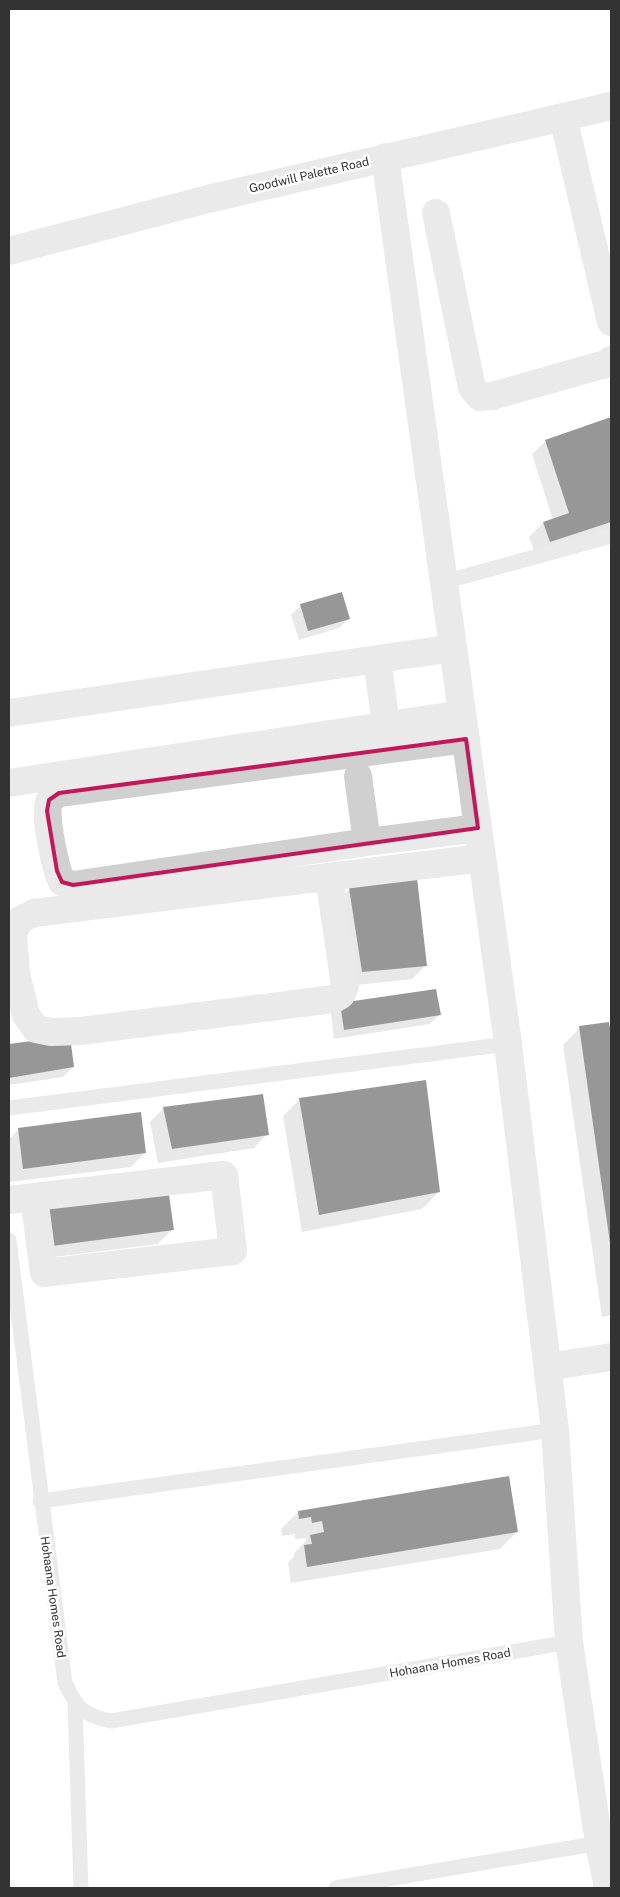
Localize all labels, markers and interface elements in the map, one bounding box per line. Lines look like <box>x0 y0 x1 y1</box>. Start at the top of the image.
street label: Goodwill Palette Road <box>248 154 370 196</box>
street label: Hohaana Homes Road <box>38 1535 68 1659</box>
street label: Hohaana Homes Road <box>388 1645 512 1681</box>

